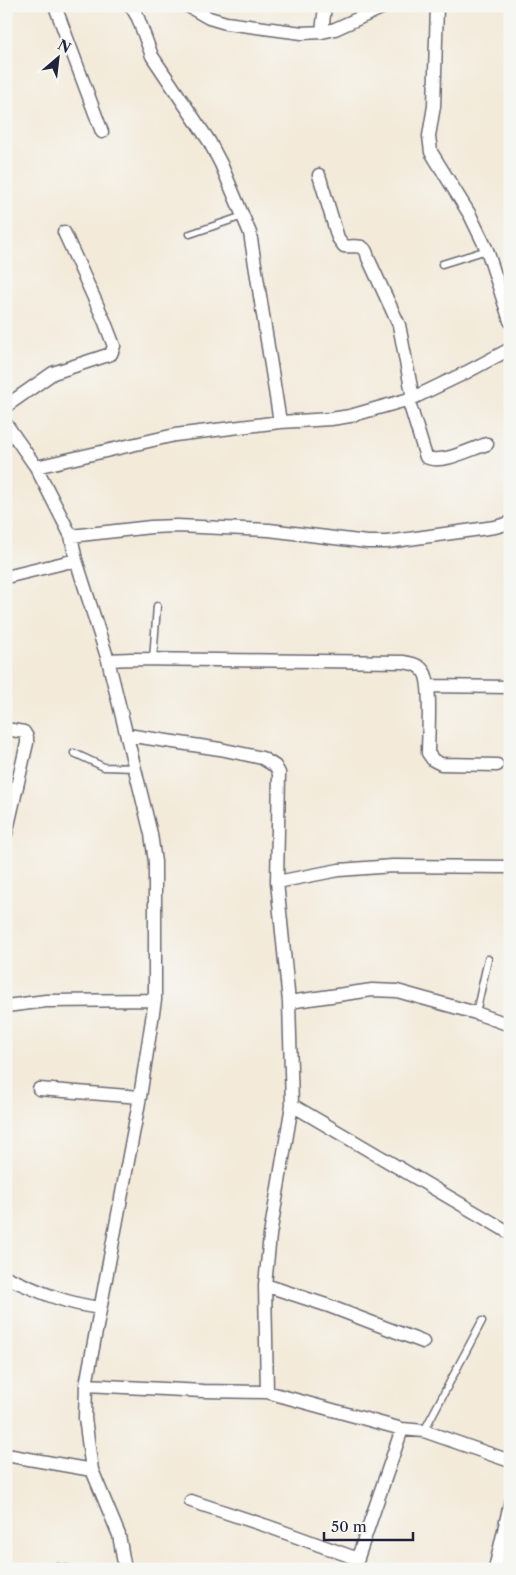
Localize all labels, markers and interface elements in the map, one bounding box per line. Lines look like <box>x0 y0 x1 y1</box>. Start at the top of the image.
north arrow <box>32 32 82 82</box>
text: N <box>55 36 74 57</box>
scale bar <box>324 1510 412 1542</box>
text: 50 m <box>331 1517 367 1536</box>

